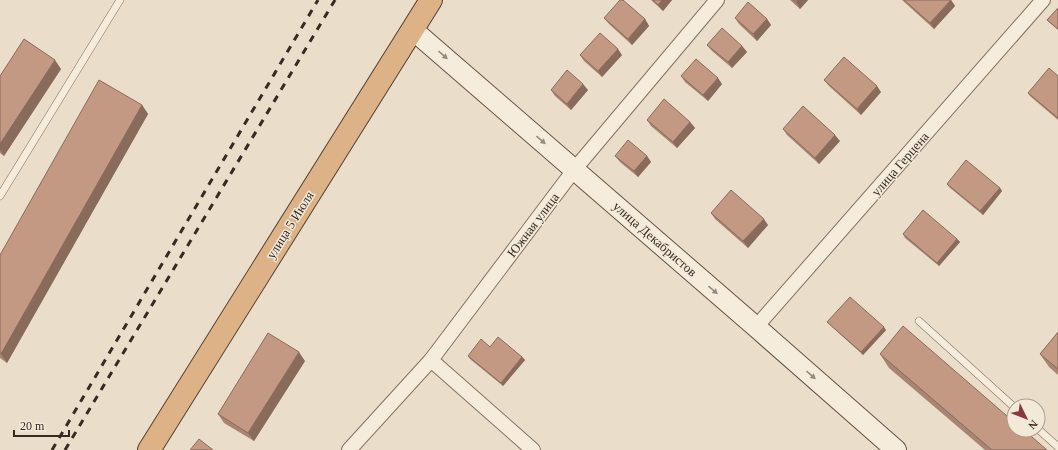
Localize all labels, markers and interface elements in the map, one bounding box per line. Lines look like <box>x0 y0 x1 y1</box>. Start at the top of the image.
one-way arrow <box>437 51 448 60</box>
street label: улица Герцена <box>868 129 932 199</box>
one-way arrow <box>535 136 546 145</box>
street label: улица 5 Июля <box>263 189 317 261</box>
street label: Южная улица <box>504 190 562 260</box>
street label: улица Декабристов <box>610 199 700 279</box>
one-way arrow <box>708 285 718 294</box>
one-way arrow <box>806 371 816 380</box>
north arrow <box>1006 398 1046 438</box>
scale bar <box>14 412 69 438</box>
text: N <box>1026 418 1040 432</box>
text: 20 m <box>20 419 45 433</box>

